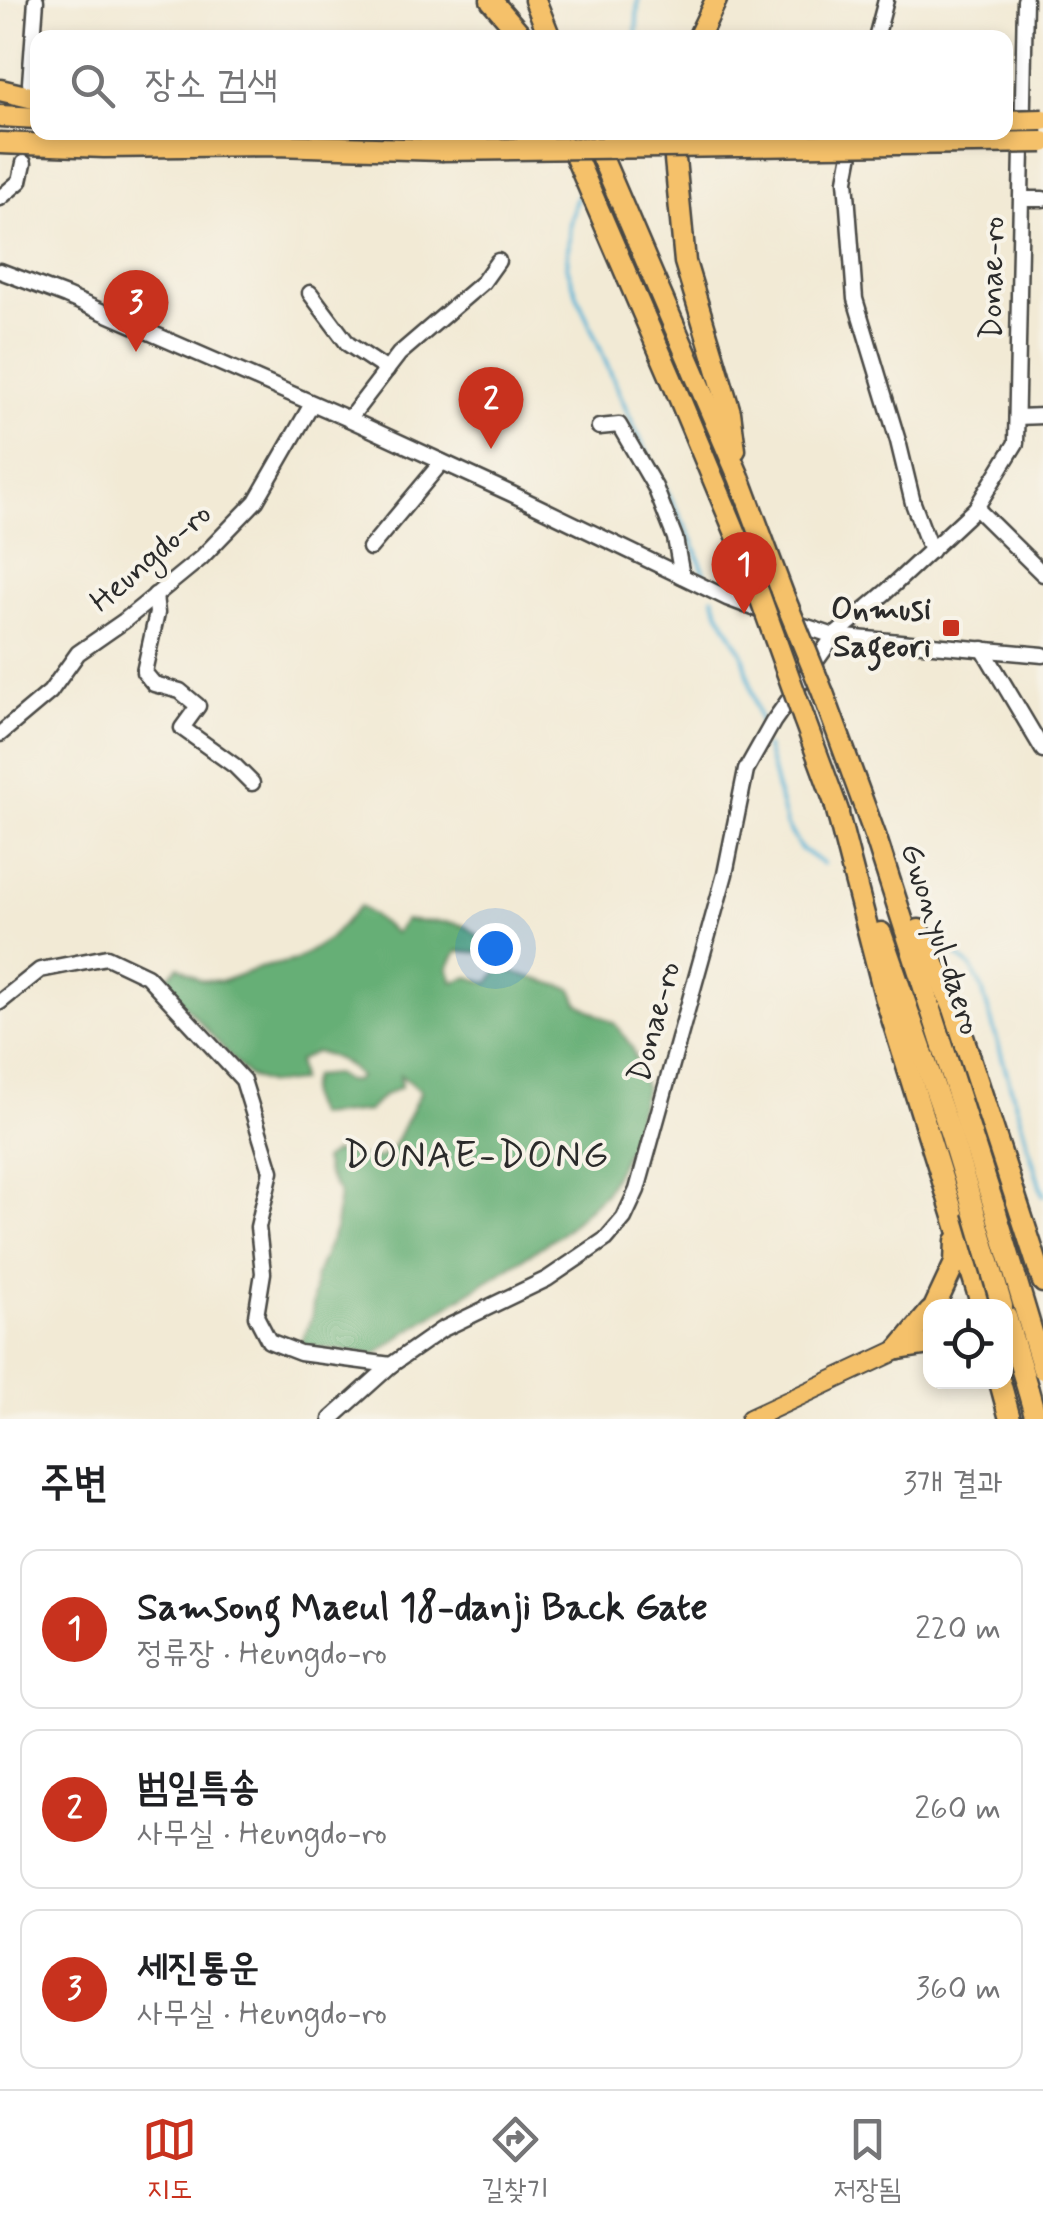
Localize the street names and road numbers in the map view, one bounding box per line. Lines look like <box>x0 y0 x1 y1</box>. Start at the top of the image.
street label: Donae-ro <box>971 216 1015 340</box>
street label: Heungdo-ro <box>81 494 222 624</box>
street label: Gwonyul-daero <box>889 838 991 1040</box>
street label: Donae-ro <box>619 957 691 1087</box>

